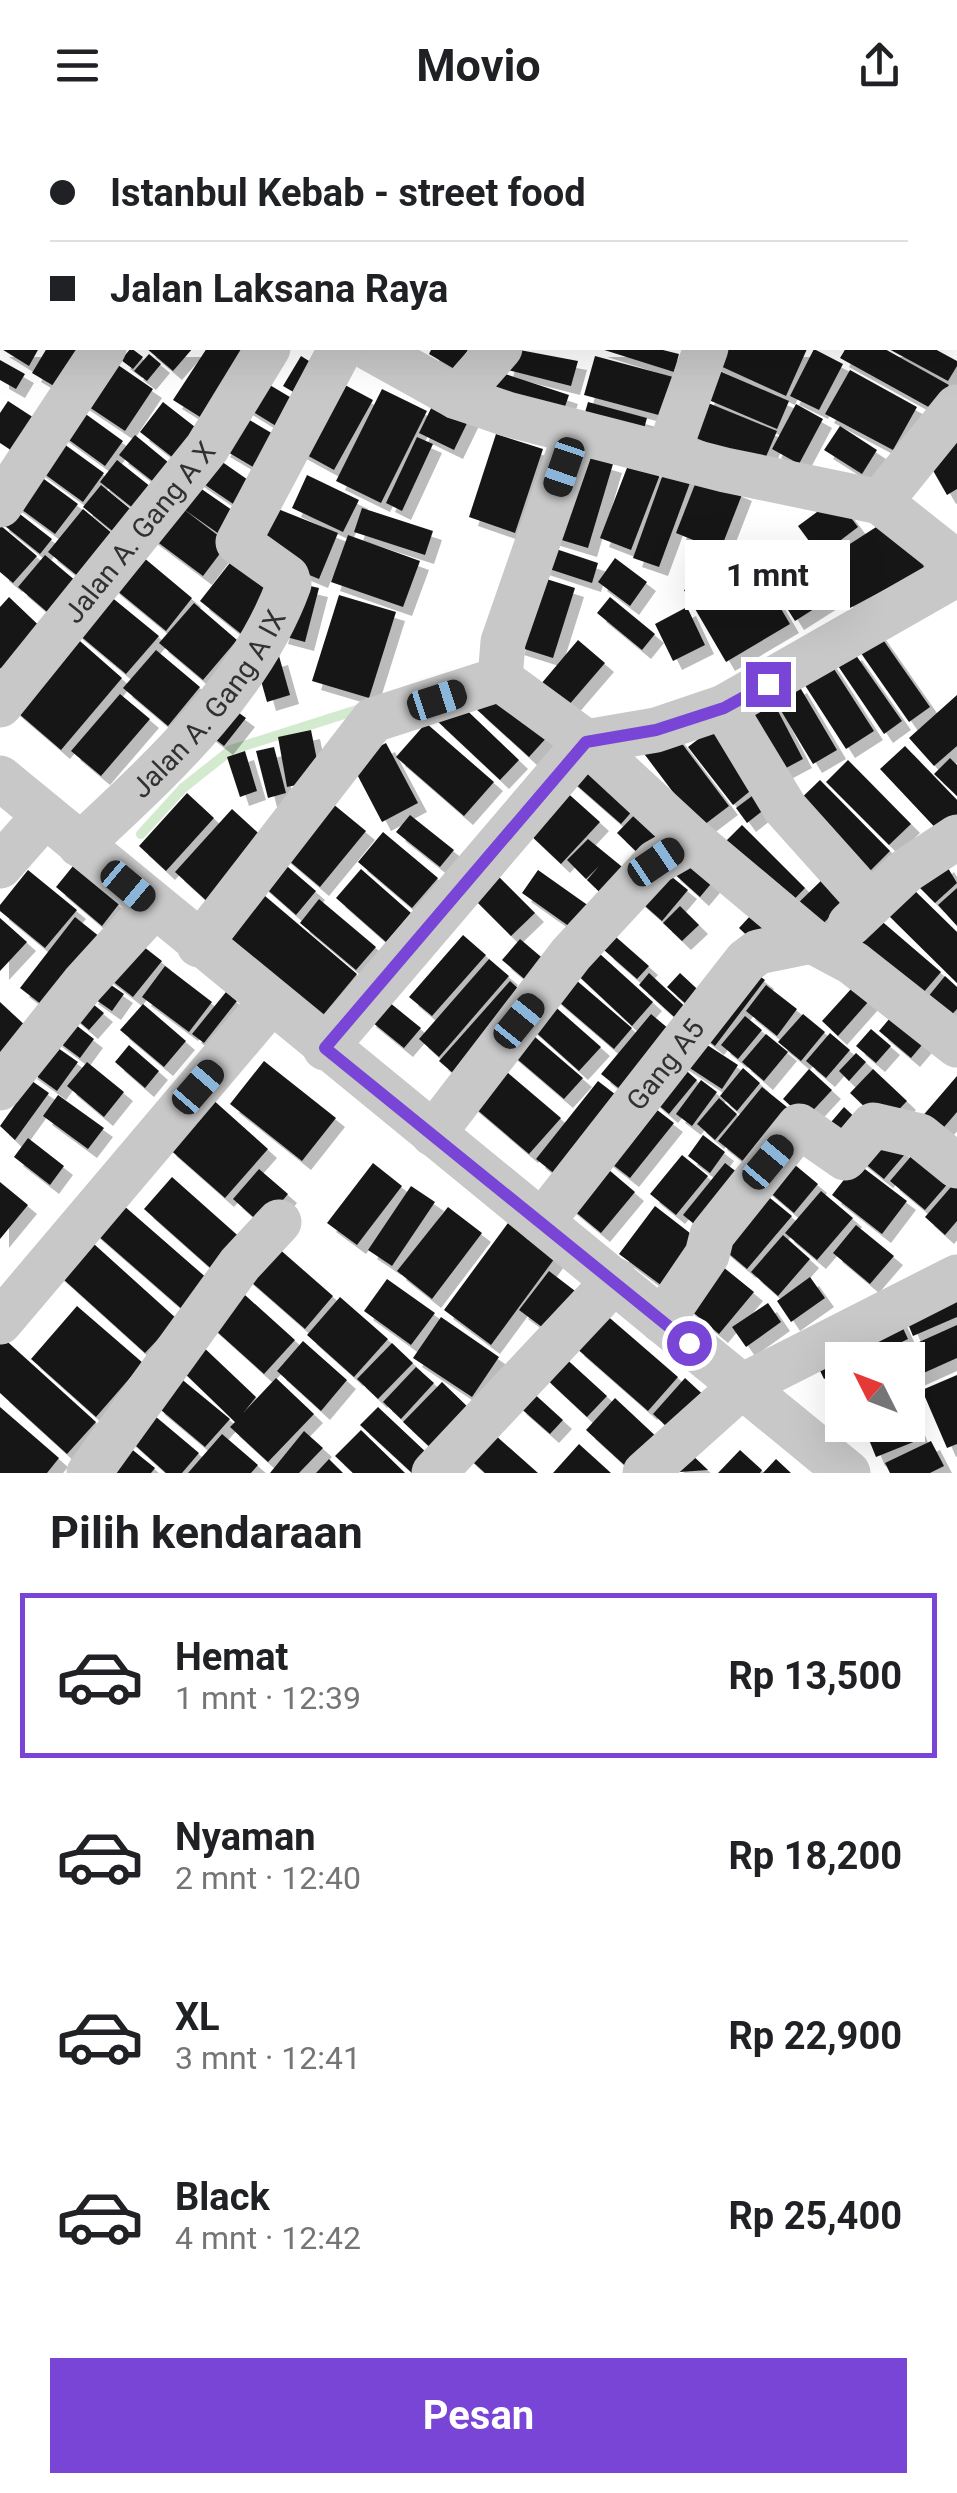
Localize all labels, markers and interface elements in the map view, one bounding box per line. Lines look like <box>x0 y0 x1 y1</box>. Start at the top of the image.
icon: menu <box>50 38 105 93</box>
icon: share <box>852 38 907 93</box>
text: Movio <box>416 39 541 92</box>
text: Istanbul Kebab - street food <box>110 171 586 215</box>
text: Jalan Laksana Raya <box>110 267 448 311</box>
car <box>540 434 588 500</box>
street label: Jalan A. Gang A X <box>56 435 222 629</box>
callout: 1 mnt <box>686 539 850 609</box>
text: 1 mnt <box>726 556 809 594</box>
street label: Jalan A. Gang A IX <box>124 605 292 804</box>
route end <box>746 662 791 707</box>
car <box>404 676 470 724</box>
car <box>623 833 689 891</box>
car <box>95 855 161 917</box>
car <box>488 988 550 1054</box>
street label: Gang A5 <box>619 1012 711 1117</box>
car <box>167 1055 229 1119</box>
car <box>737 1129 799 1195</box>
route start <box>667 1321 712 1366</box>
north arrow <box>825 1342 925 1442</box>
map controls <box>825 1342 925 1442</box>
text: Pilih kendaraan <box>50 1506 363 1559</box>
icon: car <box>55 1631 145 1721</box>
text: Hemat <box>175 1635 288 1679</box>
text: Rp 13,500 <box>728 1654 902 1698</box>
text: 1 mnt · 12:39 <box>175 1679 361 1717</box>
icon: car <box>55 1811 145 1901</box>
text: Nyaman <box>175 1815 316 1859</box>
text: Rp 18,200 <box>728 1834 902 1878</box>
text: 2 mnt · 12:40 <box>175 1859 361 1897</box>
icon: car <box>55 1991 145 2081</box>
text: XL <box>175 1995 220 2039</box>
text: Rp 22,900 <box>728 2014 902 2058</box>
text: 3 mnt · 12:41 <box>175 2039 361 2077</box>
icon: car <box>55 2171 145 2261</box>
text: Black <box>175 2175 270 2219</box>
text: Rp 25,400 <box>728 2194 902 2238</box>
text: 4 mnt · 12:42 <box>175 2219 361 2257</box>
button: Pesan <box>50 2358 907 2473</box>

